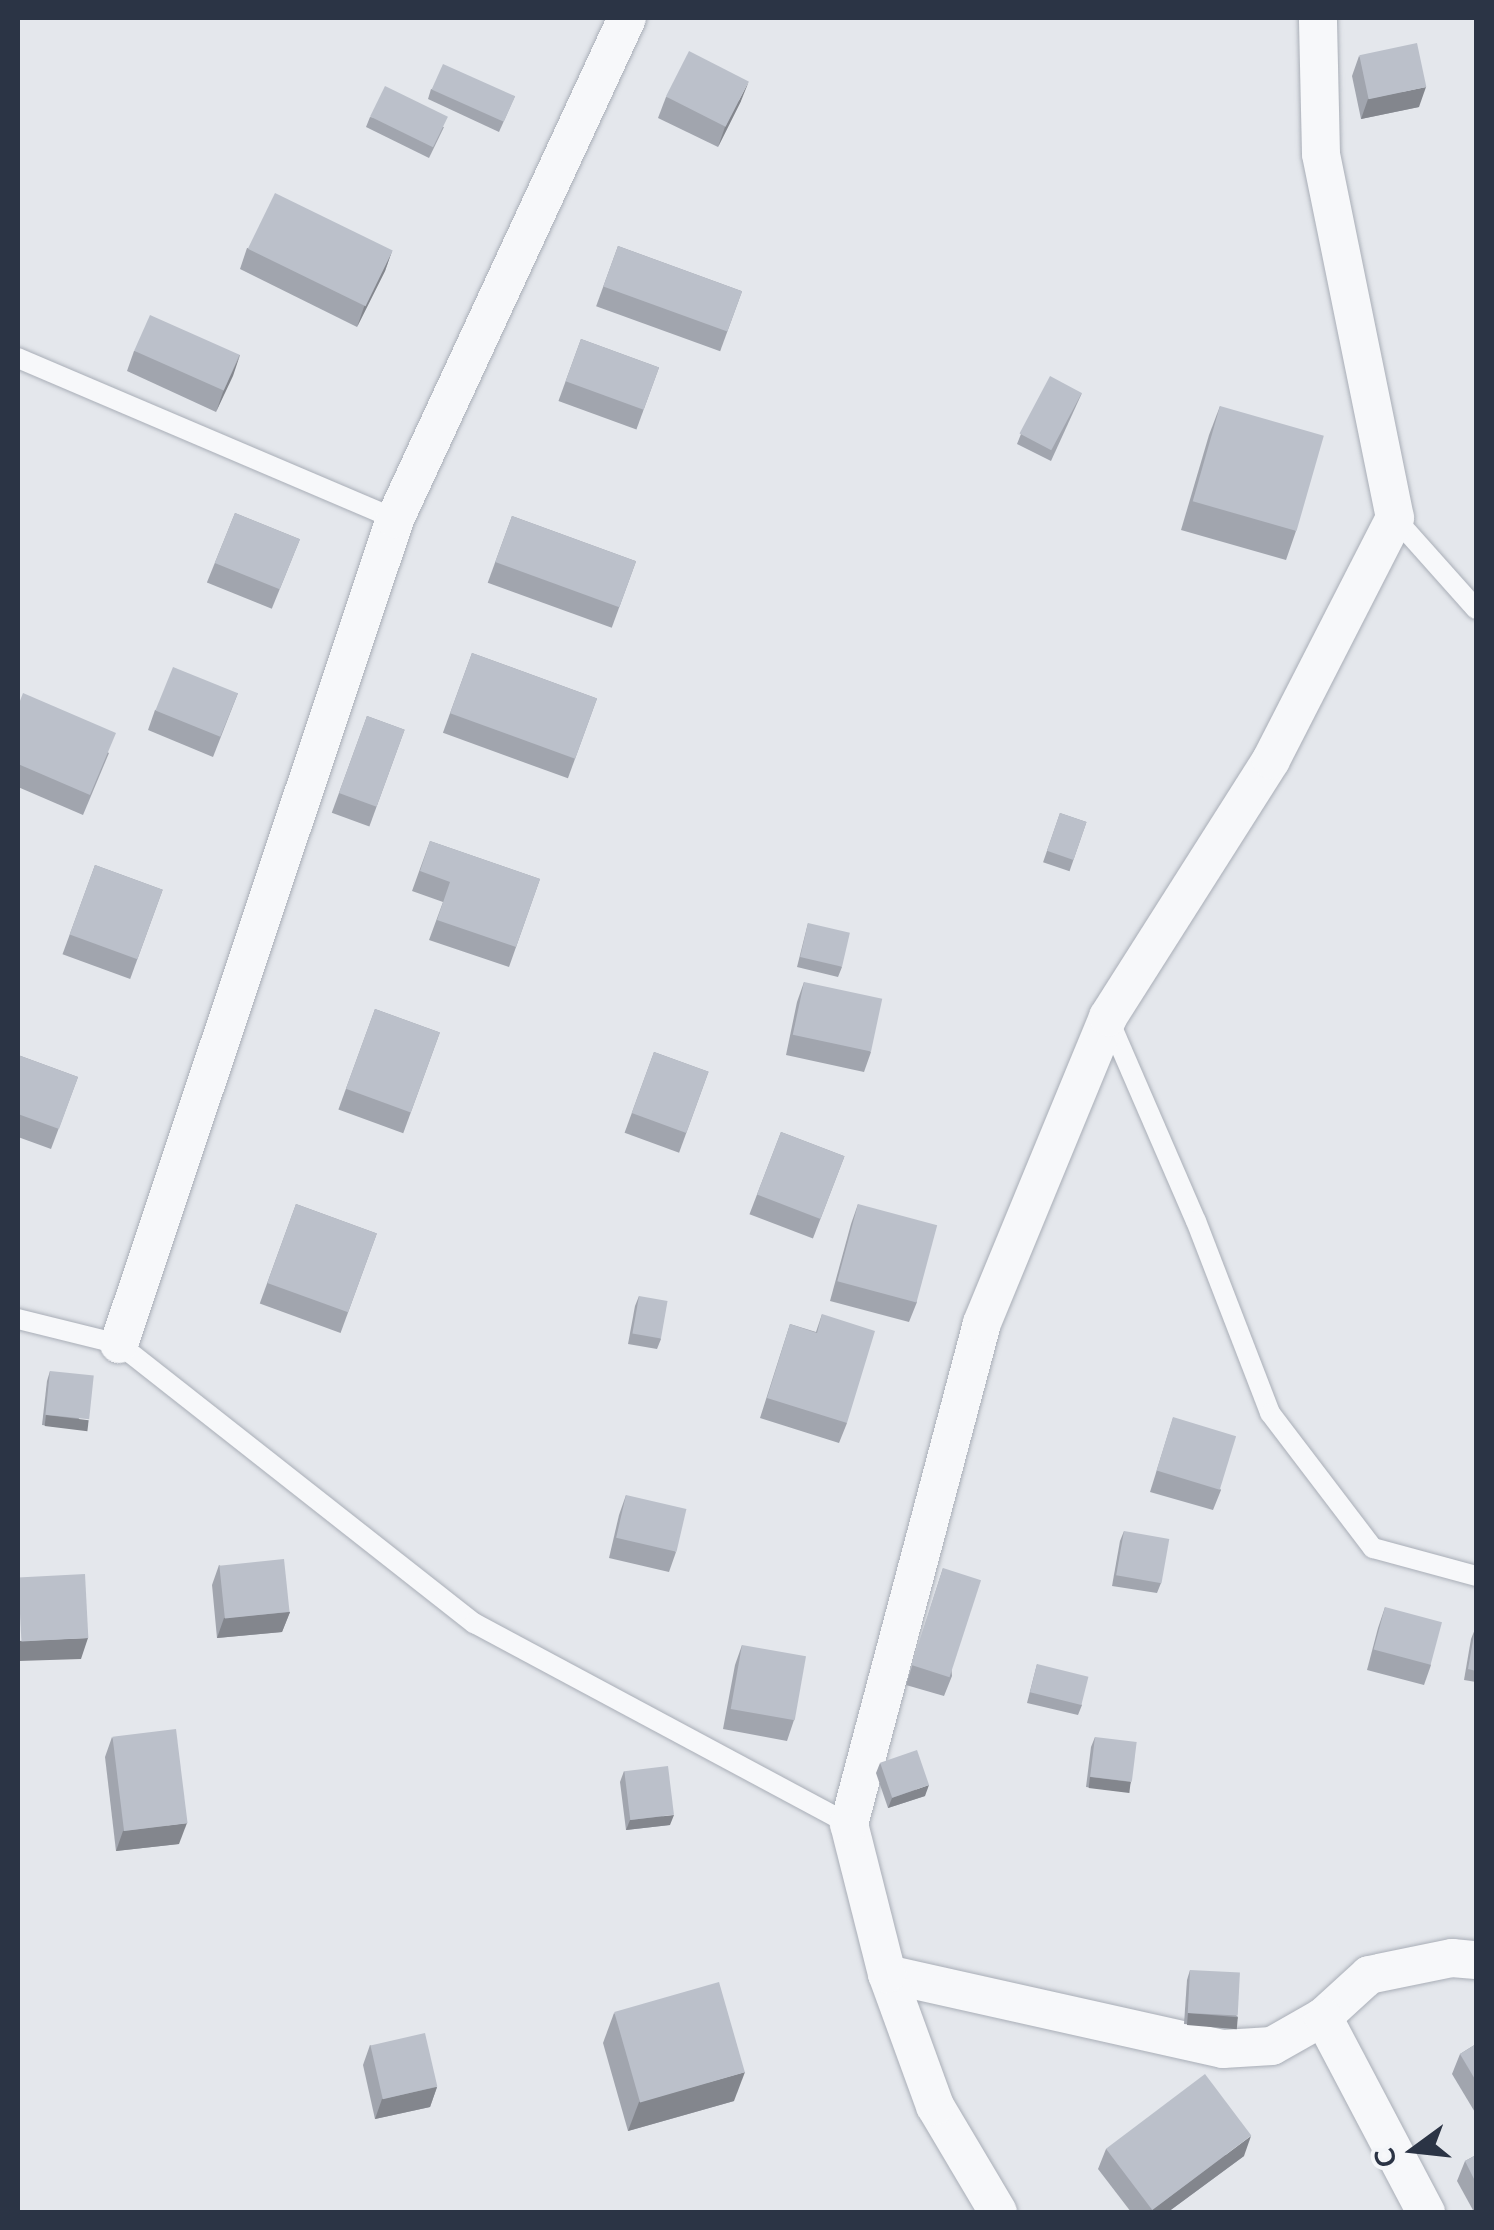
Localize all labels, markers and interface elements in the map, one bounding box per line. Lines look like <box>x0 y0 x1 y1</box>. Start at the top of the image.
north arrow <box>1364 2100 1464 2200</box>
text: С <box>1365 2144 1404 2172</box>

